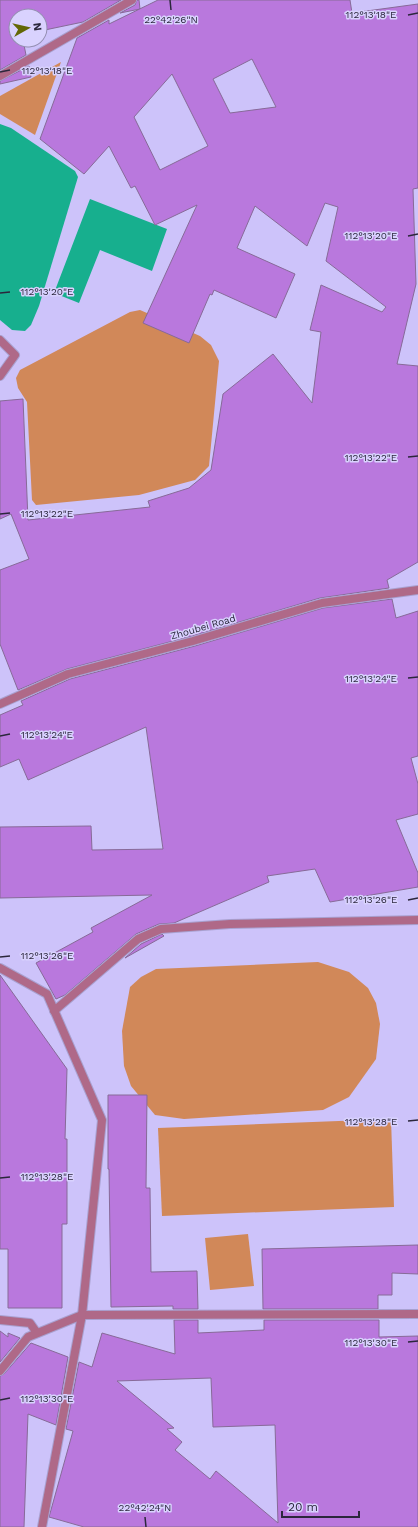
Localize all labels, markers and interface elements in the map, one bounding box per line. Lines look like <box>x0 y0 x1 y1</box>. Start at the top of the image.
north arrow <box>8 8 48 48</box>
text: 112°13'18"E <box>346 9 396 20</box>
text: 22°42'26"N <box>144 14 198 25</box>
text: N <box>30 22 44 32</box>
text: 112°13'18"E <box>22 65 72 76</box>
text: 112°13'20"E <box>345 230 397 241</box>
text: 112°13'20"E <box>21 286 73 297</box>
text: 112°13'22"E <box>345 452 397 463</box>
text: 112°13'22"E <box>21 508 73 519</box>
street label: Zhoubei Road <box>169 612 237 642</box>
text: 112°13'24"E <box>345 673 397 684</box>
text: 112°13'24"E <box>21 729 73 740</box>
text: 112°13'26"E <box>345 894 397 905</box>
text: 112°13'26"E <box>21 950 73 961</box>
text: 112°13'28"E <box>345 1116 397 1127</box>
text: 112°13'28"E <box>21 1171 73 1182</box>
text: 112°13'30"E <box>345 1337 397 1348</box>
text: 112°13'30"E <box>21 1393 73 1404</box>
scale bar <box>282 1493 359 1519</box>
text: 20 m <box>288 1500 318 1514</box>
text: 22°42'24"N <box>119 1502 171 1513</box>

